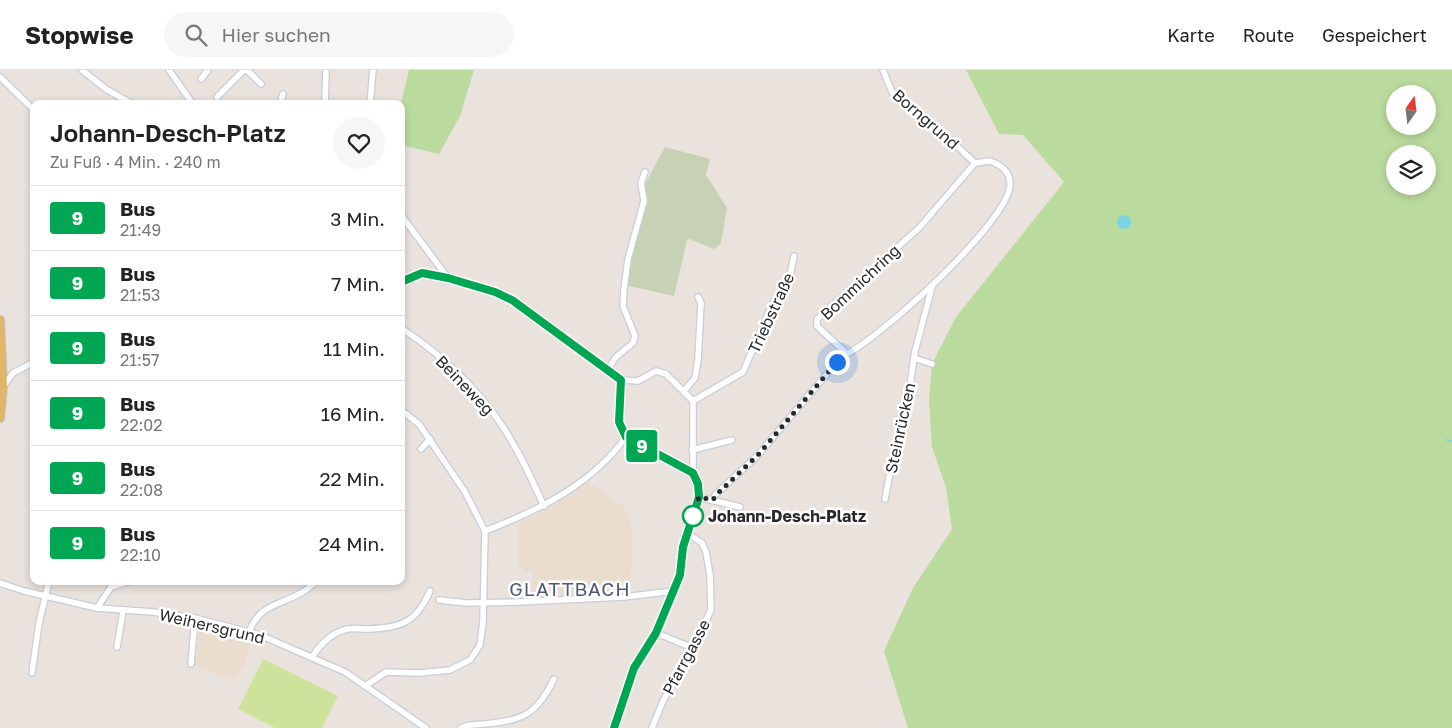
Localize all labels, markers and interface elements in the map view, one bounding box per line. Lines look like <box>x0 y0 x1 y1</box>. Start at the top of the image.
search box <box>164 12 514 57</box>
text: Stopwise <box>25 20 134 49</box>
icon: search <box>182 21 210 49</box>
text: Hier suchen <box>222 23 331 46</box>
text: Karte <box>1167 24 1215 46</box>
text: Route <box>1243 24 1294 46</box>
text: Gespeichert <box>1322 24 1427 46</box>
street label: Borngrund <box>889 85 963 153</box>
north arrow <box>1386 85 1436 135</box>
map controls <box>1386 85 1436 195</box>
button: heart <box>333 117 385 169</box>
text: Johann-Desch-Platz <box>50 118 286 147</box>
button: layers <box>1386 145 1436 195</box>
text: Zu Fuß · 4 Min. · 240 m <box>50 152 221 172</box>
text: Bus <box>120 197 155 220</box>
text: 9 <box>72 207 83 229</box>
text: 3 Min. <box>330 207 385 230</box>
text: 21:49 <box>120 220 161 240</box>
street label: Bommichring <box>816 240 904 324</box>
text: Bus <box>120 262 155 285</box>
street label: Triebstraße <box>744 269 798 357</box>
text: 9 <box>72 272 83 294</box>
text: 7 Min. <box>331 272 385 295</box>
text: 21:53 <box>120 285 160 305</box>
text: Bus <box>120 327 155 350</box>
text: 9 <box>72 337 83 359</box>
text: 11 Min. <box>323 337 385 360</box>
text: 21:57 <box>120 350 160 370</box>
your location <box>825 350 850 375</box>
street label: Beineweg <box>432 351 498 419</box>
street label: Steinrücken <box>881 381 919 475</box>
text: Bus <box>120 392 155 415</box>
text: 9 <box>72 402 83 424</box>
text: 16 Min. <box>321 402 385 425</box>
text: 22:02 <box>120 415 163 435</box>
line badge: 9 <box>626 430 658 462</box>
text: 9 <box>636 435 648 457</box>
text: Bus <box>120 457 155 480</box>
text: 9 <box>72 467 83 489</box>
text: 22 Min. <box>319 467 385 490</box>
text: 22:08 <box>120 480 163 500</box>
marker: Johann-Desch-Platz <box>682 505 704 527</box>
place label: Johann-Desch-Platz <box>708 506 866 526</box>
text: Bus <box>120 522 155 545</box>
text: 9 <box>72 532 83 554</box>
text: 24 Min. <box>319 532 385 555</box>
text: 22:10 <box>120 545 161 565</box>
district label: GLATTBACH <box>509 577 631 600</box>
street label: Weihersgrund <box>157 604 267 648</box>
street label: Pfarrgasse <box>658 616 714 698</box>

